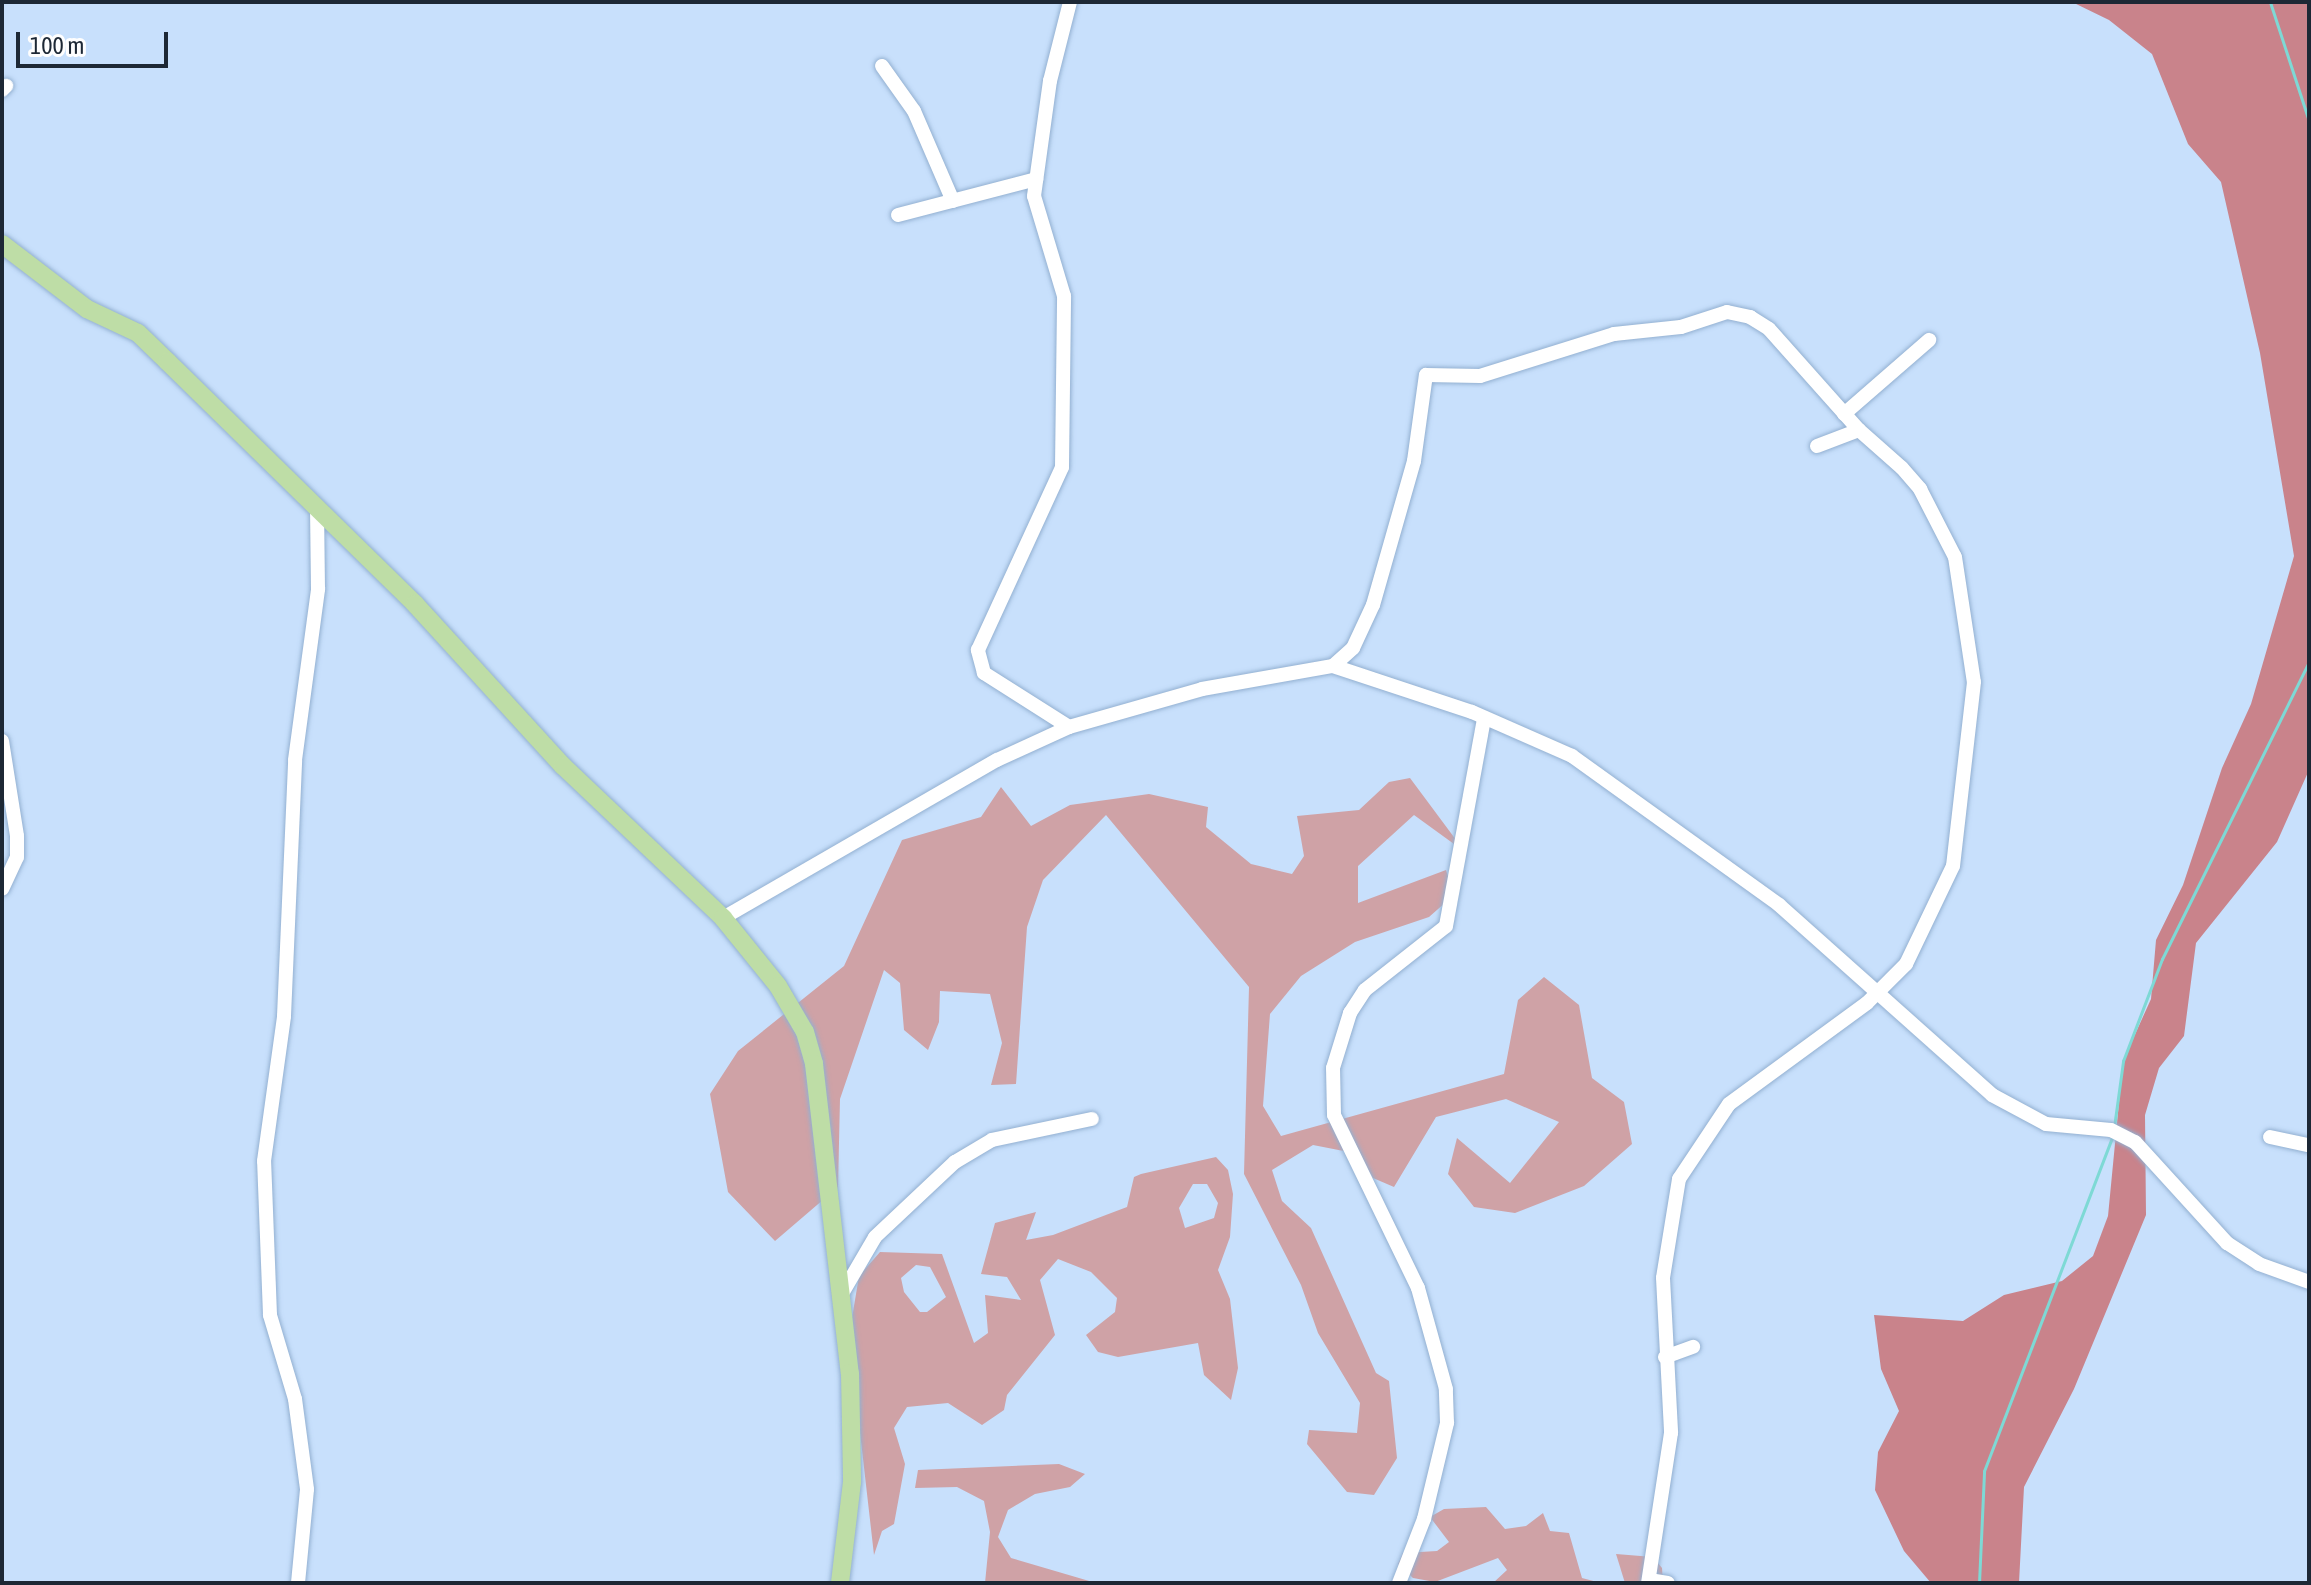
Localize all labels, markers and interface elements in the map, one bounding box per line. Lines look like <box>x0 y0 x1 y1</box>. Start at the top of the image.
scale bar <box>20 16 172 66</box>
text: 100 m <box>30 32 84 59</box>

